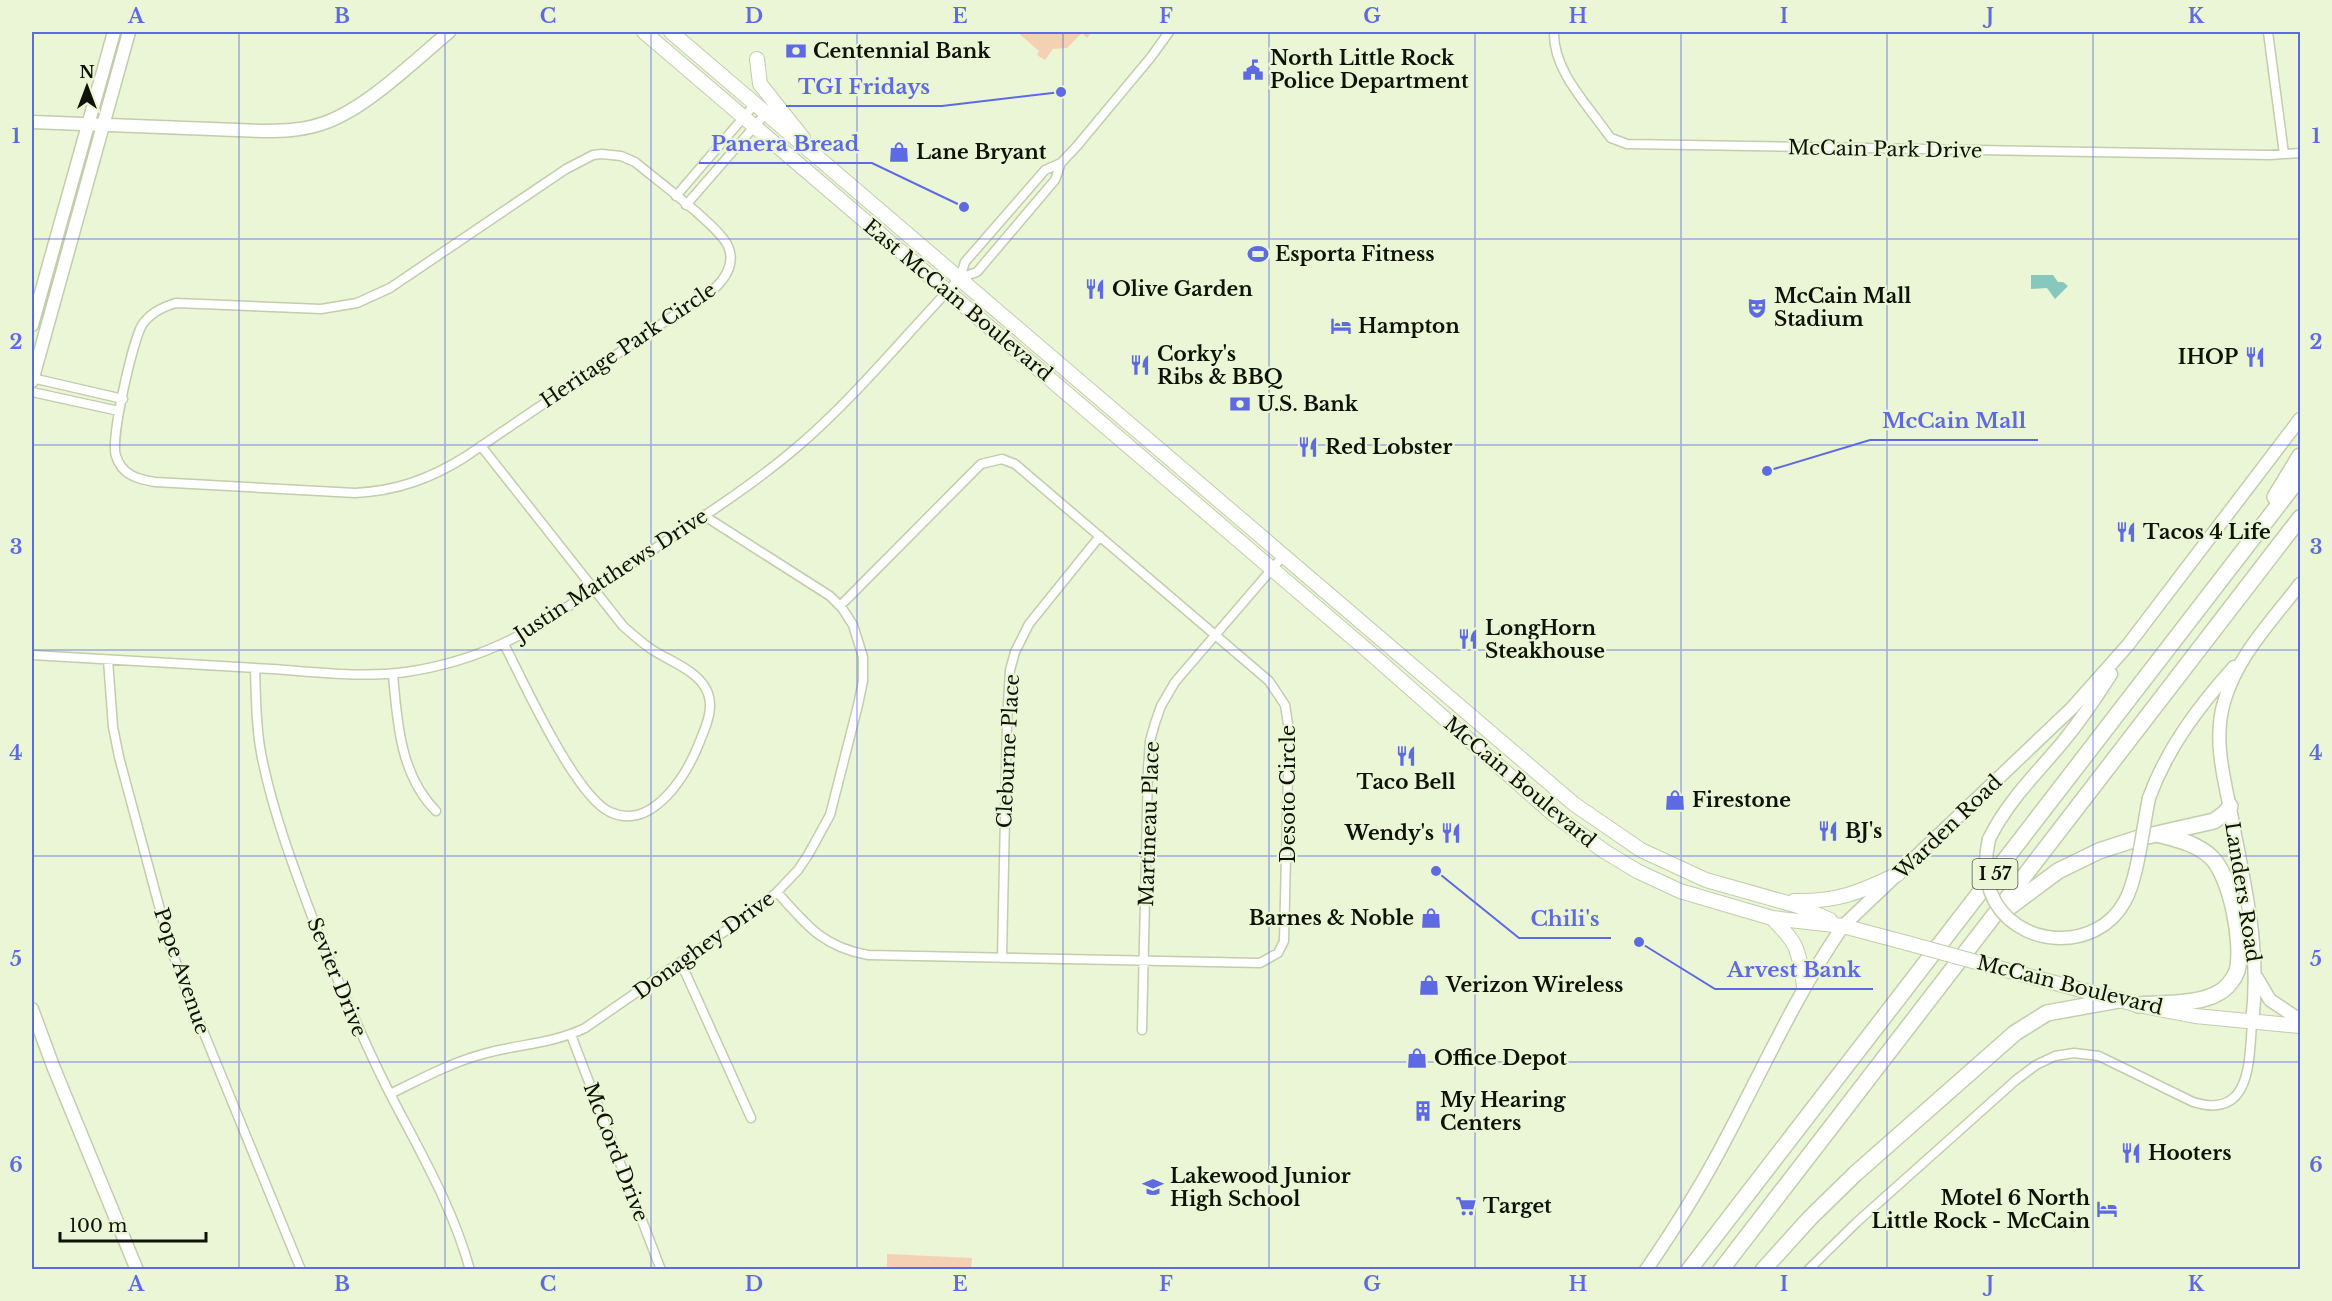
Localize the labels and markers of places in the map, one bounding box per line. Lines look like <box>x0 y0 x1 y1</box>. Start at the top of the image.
bank icon: Centennial Bank <box>784 39 808 63</box>
place label: Centennial Bank <box>813 39 991 63</box>
place label: North Little Rock Police Department <box>1270 46 1469 93</box>
public building icon: North Little Rock Police Department <box>1241 58 1265 82</box>
callout: TGI Fridays <box>786 67 942 106</box>
callout: Panera Bread <box>699 124 872 163</box>
shop icon: Lane Bryant <box>887 140 911 164</box>
place label: Lane Bryant <box>916 140 1047 164</box>
sports icon: Esporta Fitness <box>1246 242 1270 266</box>
place label: Esporta Fitness <box>1275 242 1435 266</box>
restaurant icon: Olive Garden <box>1083 277 1107 301</box>
place label: Olive Garden <box>1112 277 1253 301</box>
place label: McCain Mall Stadium <box>1774 284 1911 331</box>
theatre icon: McCain Mall Stadium <box>1745 296 1769 320</box>
hotel icon: Hampton <box>1329 314 1353 338</box>
place label: Hampton <box>1358 314 1460 338</box>
place label: Corky's Ribs & BBQ <box>1157 342 1283 389</box>
place label: IHOP <box>2178 345 2238 369</box>
restaurant icon: IHOP <box>2243 345 2267 369</box>
restaurant icon: Corky's Ribs & BBQ <box>1128 353 1152 377</box>
bank icon: U.S. Bank <box>1228 392 1252 416</box>
place label: U.S. Bank <box>1257 392 1359 416</box>
callout: McCain Mall <box>1870 401 2038 440</box>
restaurant icon: Red Lobster <box>1296 435 1320 459</box>
place label: Red Lobster <box>1325 435 1453 459</box>
restaurant icon: Tacos 4 Life <box>2114 520 2138 544</box>
place label: Tacos 4 Life <box>2143 520 2271 544</box>
place label: LongHorn Steakhouse <box>1485 616 1605 663</box>
restaurant icon: LongHorn Steakhouse <box>1456 627 1480 651</box>
restaurant icon: Taco Bell <box>1394 744 1418 768</box>
place label: Taco Bell <box>1356 770 1456 794</box>
shop icon: Firestone <box>1663 788 1687 812</box>
place label: Firestone <box>1692 788 1791 812</box>
restaurant icon: BJ's <box>1816 819 1840 843</box>
place label: BJ's <box>1845 819 1882 843</box>
place label: Wendy's <box>1344 821 1434 845</box>
restaurant icon: Wendy's <box>1439 821 1463 845</box>
callout: Chili's <box>1519 899 1611 938</box>
place label: Barnes & Noble <box>1249 906 1414 930</box>
shop icon: Barnes & Noble <box>1419 906 1443 930</box>
callout: Arvest Bank <box>1715 950 1873 989</box>
shop icon: Verizon Wireless <box>1417 973 1441 997</box>
place label: Verizon Wireless <box>1445 973 1623 997</box>
shop icon: Office Depot <box>1405 1046 1429 1070</box>
place label: Office Depot <box>1434 1046 1567 1070</box>
place label: My Hearing Centers <box>1440 1088 1566 1135</box>
building icon: My Hearing Centers <box>1411 1099 1435 1123</box>
restaurant icon: Hooters <box>2119 1141 2143 1165</box>
place label: Hooters <box>2148 1141 2231 1165</box>
place label: Lakewood Junior High School <box>1170 1164 1351 1211</box>
school or university icon: Lakewood Junior High School <box>1141 1175 1165 1199</box>
place label: Motel 6 North Little Rock - McCain <box>1871 1186 2091 1233</box>
supermarket icon: Target <box>1454 1194 1478 1218</box>
place label: Target <box>1483 1194 1552 1218</box>
hotel icon: Motel 6 North Little Rock - McCain <box>2095 1197 2119 1221</box>

